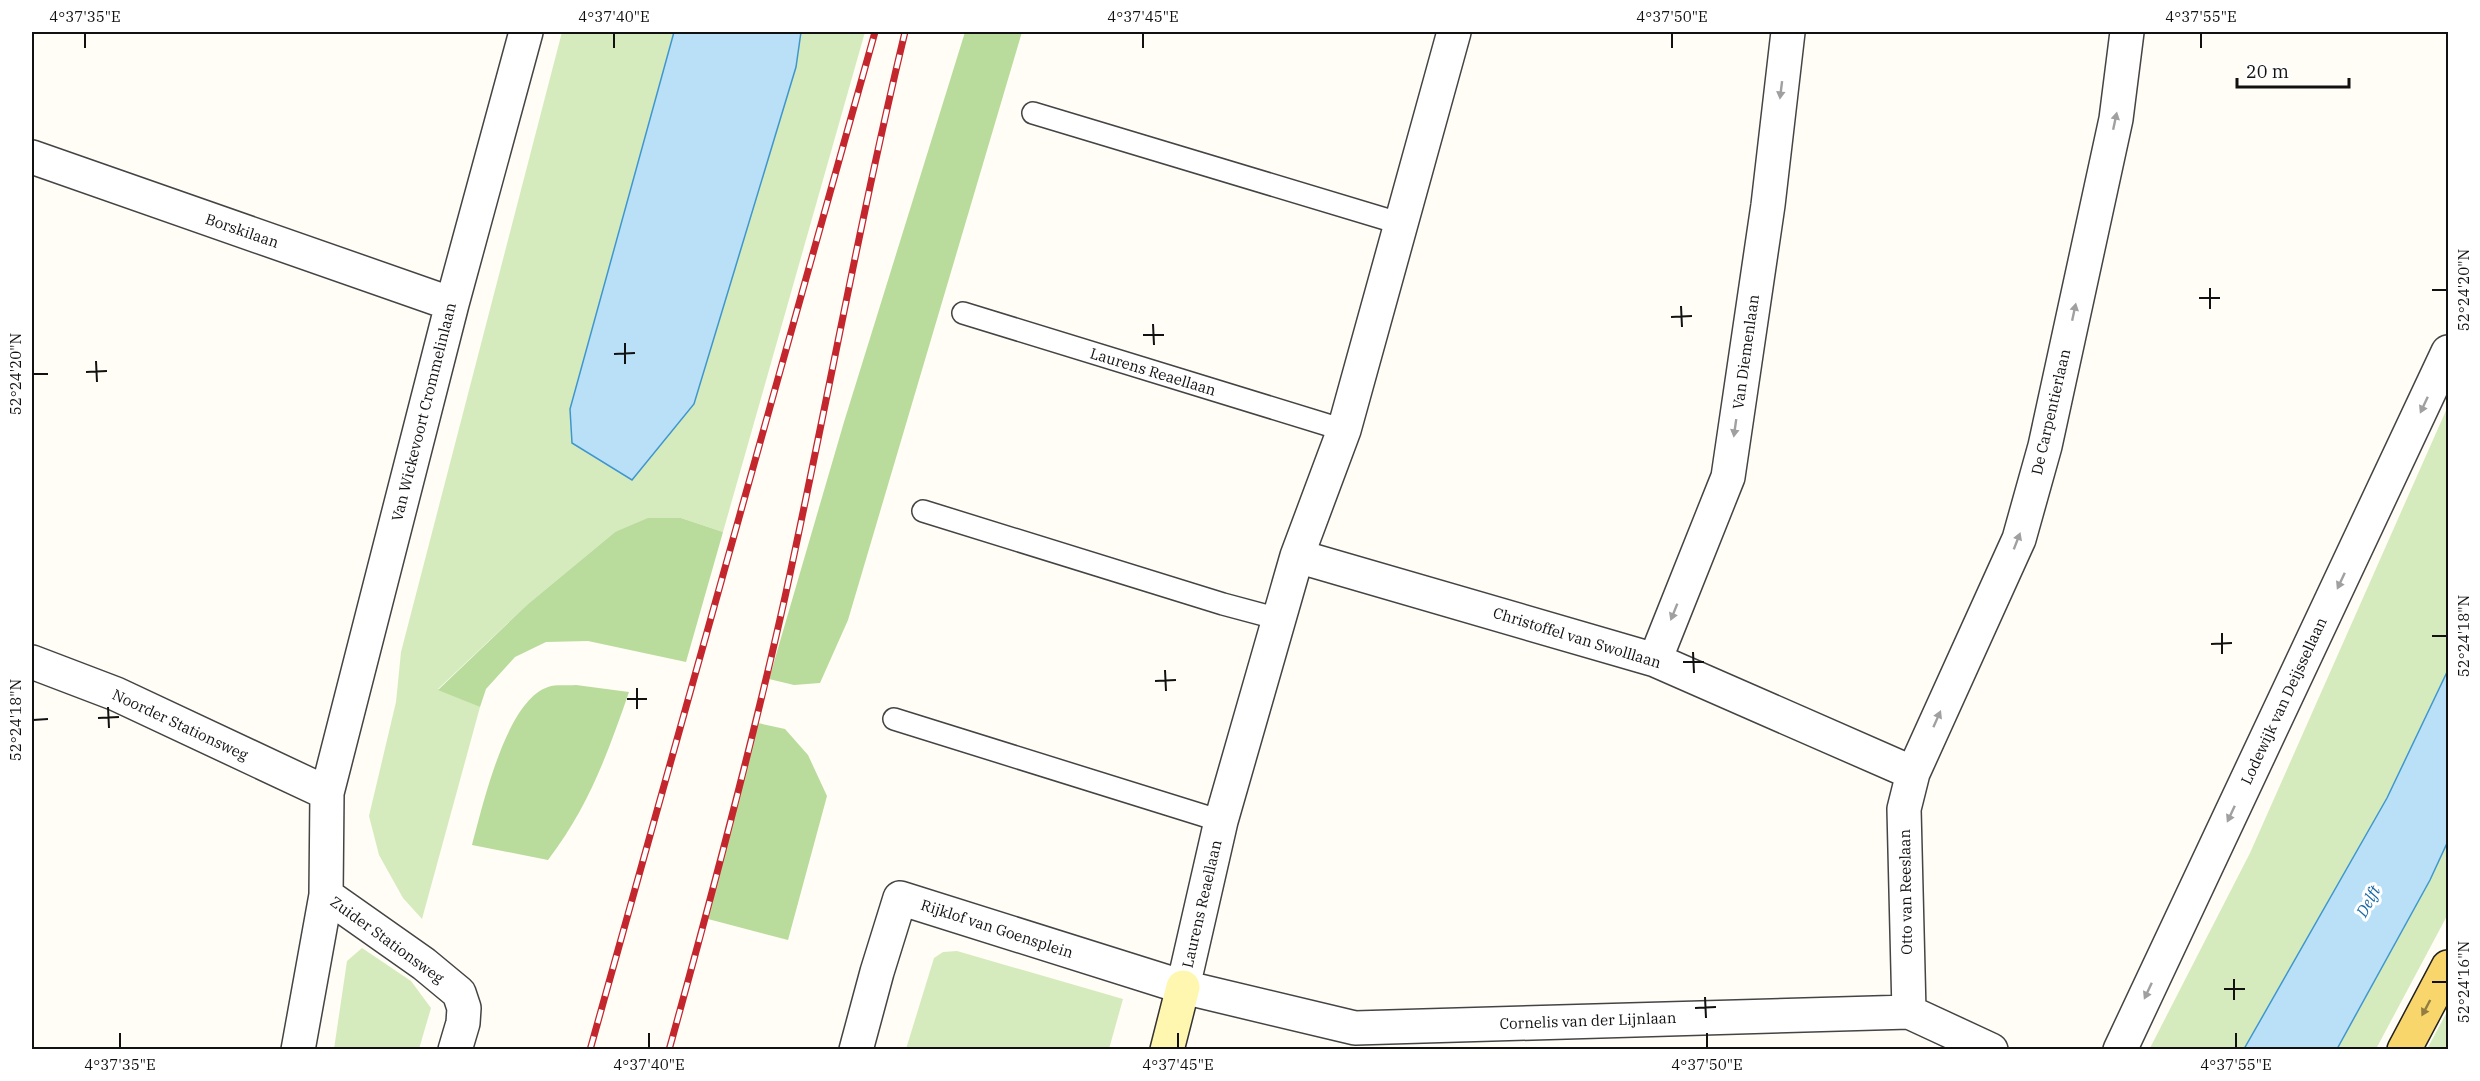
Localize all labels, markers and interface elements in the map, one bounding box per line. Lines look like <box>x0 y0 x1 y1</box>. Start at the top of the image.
text: 4°37'35"E <box>49 7 121 26</box>
text: 4°37'40"E <box>578 7 650 26</box>
text: 4°37'45"E <box>1107 7 1179 26</box>
text: 4°37'50"E <box>1636 7 1708 26</box>
text: 4°37'55"E <box>2165 7 2237 26</box>
scale bar <box>2237 51 2350 89</box>
text: 20 m <box>2246 60 2289 83</box>
one-way arrow <box>1777 80 1786 99</box>
one-way arrow <box>2111 111 2120 130</box>
street label: Borskilaan <box>203 209 282 252</box>
text: 52°24'20"N <box>2454 249 2473 331</box>
street label: Van Diemenlaan <box>1728 293 1763 411</box>
street label: Van Wickevoort Crommelinlaan <box>387 300 460 523</box>
one-way arrow <box>2070 302 2079 321</box>
text: 52°24'20"N <box>6 333 25 415</box>
street label: Laurens Reaellaan <box>1088 343 1219 400</box>
street label: De Carpentierlaan <box>2027 347 2074 477</box>
one-way arrow <box>2419 396 2428 413</box>
one-way arrow <box>1731 419 1740 438</box>
one-way arrow <box>2012 532 2022 550</box>
one-way arrow <box>2336 572 2345 589</box>
text: 52°24'18"N <box>2454 595 2473 677</box>
street label: Christoffel van Swolllaan <box>1491 603 1664 672</box>
one-way arrow <box>1669 604 1679 622</box>
street label: Lodewijk van Deijssellaan <box>2236 614 2331 787</box>
text: 52°24'18"N <box>6 679 25 761</box>
street label: Noorder Stationsweg <box>109 685 251 764</box>
one-way arrow <box>1932 710 1942 728</box>
one-way arrow <box>2226 806 2235 823</box>
street label: Otto van Reeslaan <box>1895 828 1916 955</box>
street label: Laurens Reaellaan <box>1178 838 1226 970</box>
water label: Delft <box>2351 881 2385 921</box>
street label: Zuider Stationsweg <box>327 892 448 987</box>
street label: Rijklof van Goensplein <box>919 895 1076 962</box>
text: 52°24'16"N <box>2454 941 2473 1023</box>
one-way arrow <box>2143 982 2152 999</box>
one-way arrow <box>2421 1000 2431 1017</box>
street label: Cornelis van der Lijnlaan <box>1499 1008 1677 1033</box>
text: 4°37'35"E <box>84 1055 156 1074</box>
text: 4°37'40"E <box>613 1055 685 1074</box>
text: 4°37'45"E <box>1142 1055 1214 1074</box>
text: 4°37'50"E <box>1671 1055 1743 1074</box>
text: 4°37'55"E <box>2200 1055 2272 1074</box>

